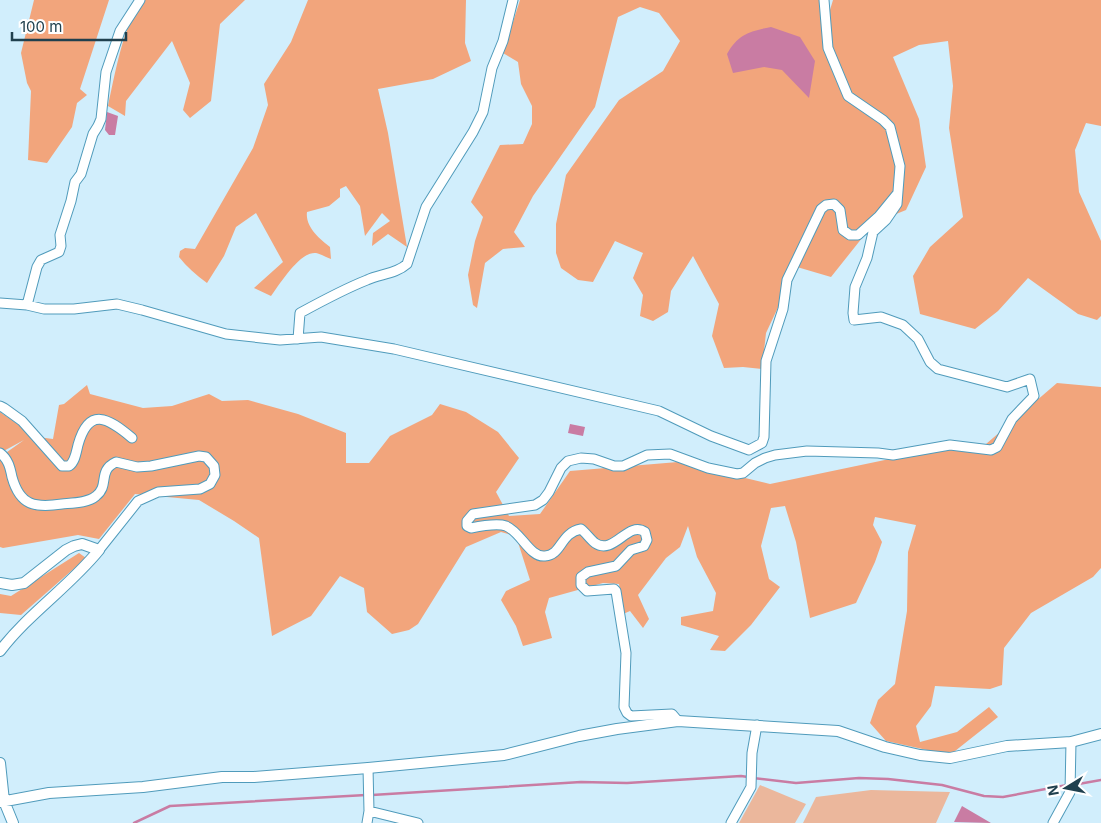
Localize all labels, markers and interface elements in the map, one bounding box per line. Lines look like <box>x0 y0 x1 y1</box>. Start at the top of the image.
scale bar <box>12 10 126 42</box>
text: 100 m <box>20 17 62 36</box>
north arrow <box>1041 763 1091 813</box>
text: N <box>1043 784 1062 797</box>

